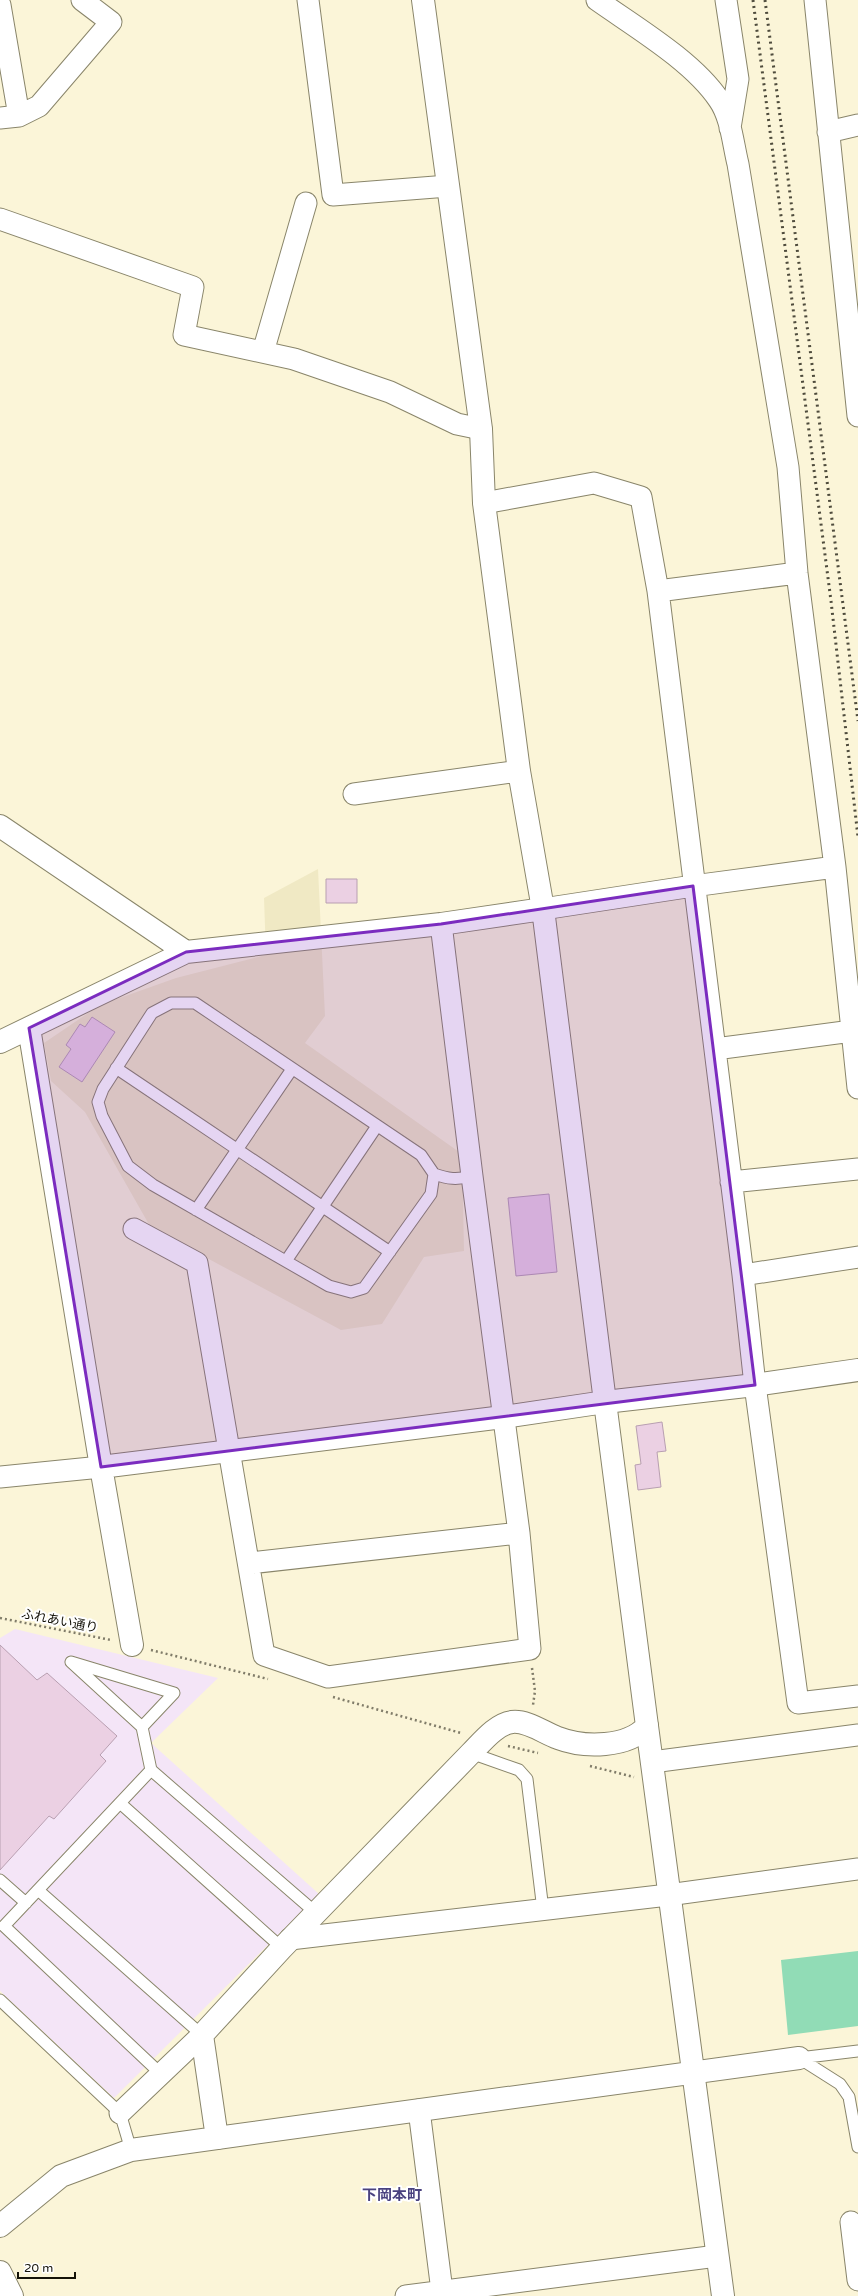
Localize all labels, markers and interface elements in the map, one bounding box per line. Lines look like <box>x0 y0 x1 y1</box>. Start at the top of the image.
street label: ふれあい通り <box>20 1606 100 1636</box>
district label: 下岡本町 <box>362 2186 422 2204</box>
scale bar <box>18 2254 75 2280</box>
text: 20 m <box>24 2261 53 2275</box>

